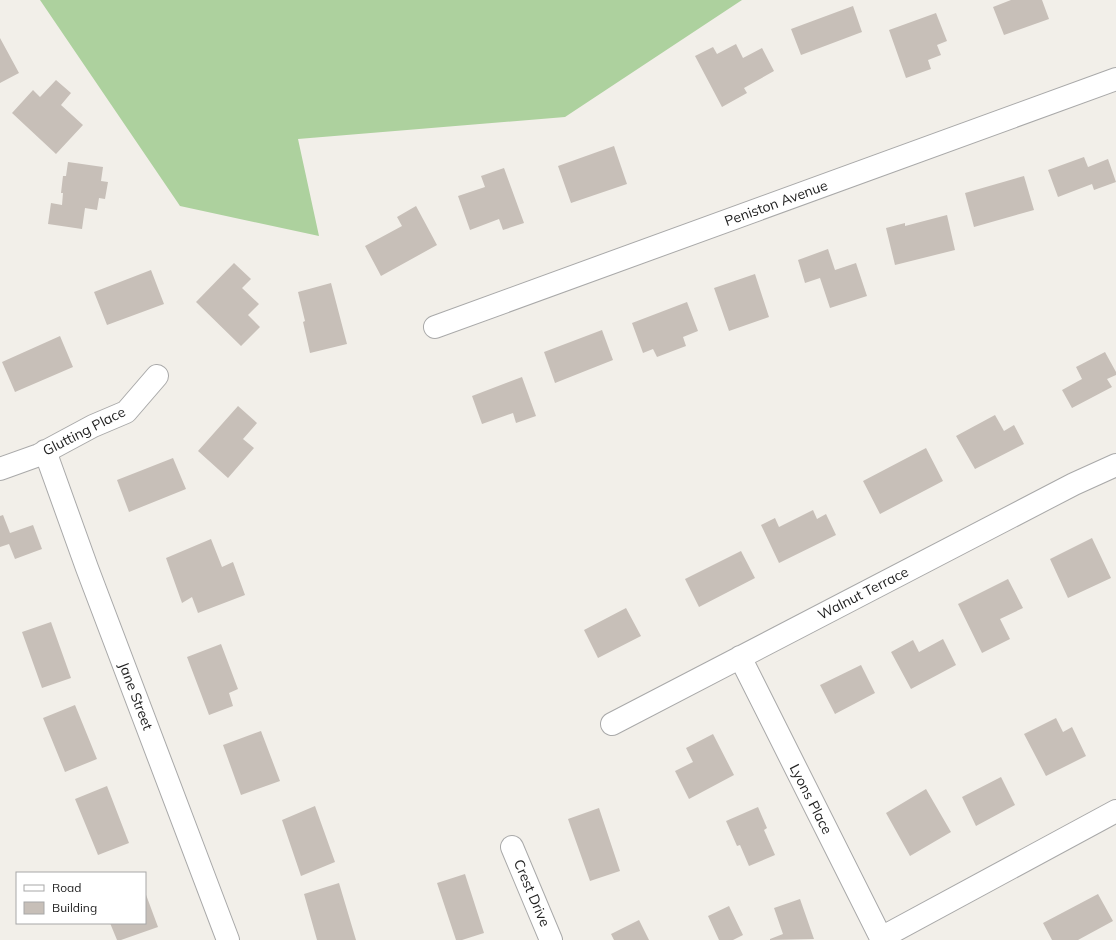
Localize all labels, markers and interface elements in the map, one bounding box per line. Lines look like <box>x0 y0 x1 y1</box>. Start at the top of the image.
street label: Peniston Avenue <box>722 176 830 230</box>
street label: Glutting Place <box>40 403 128 459</box>
street label: Walnut Terrace <box>815 562 911 624</box>
street label: Jane Street <box>115 660 157 733</box>
street label: Lyons Place <box>786 761 836 837</box>
street label: Crest Drive <box>510 857 554 929</box>
legend <box>16 872 146 924</box>
text: Road <box>52 880 81 895</box>
text: Building <box>52 900 97 915</box>

